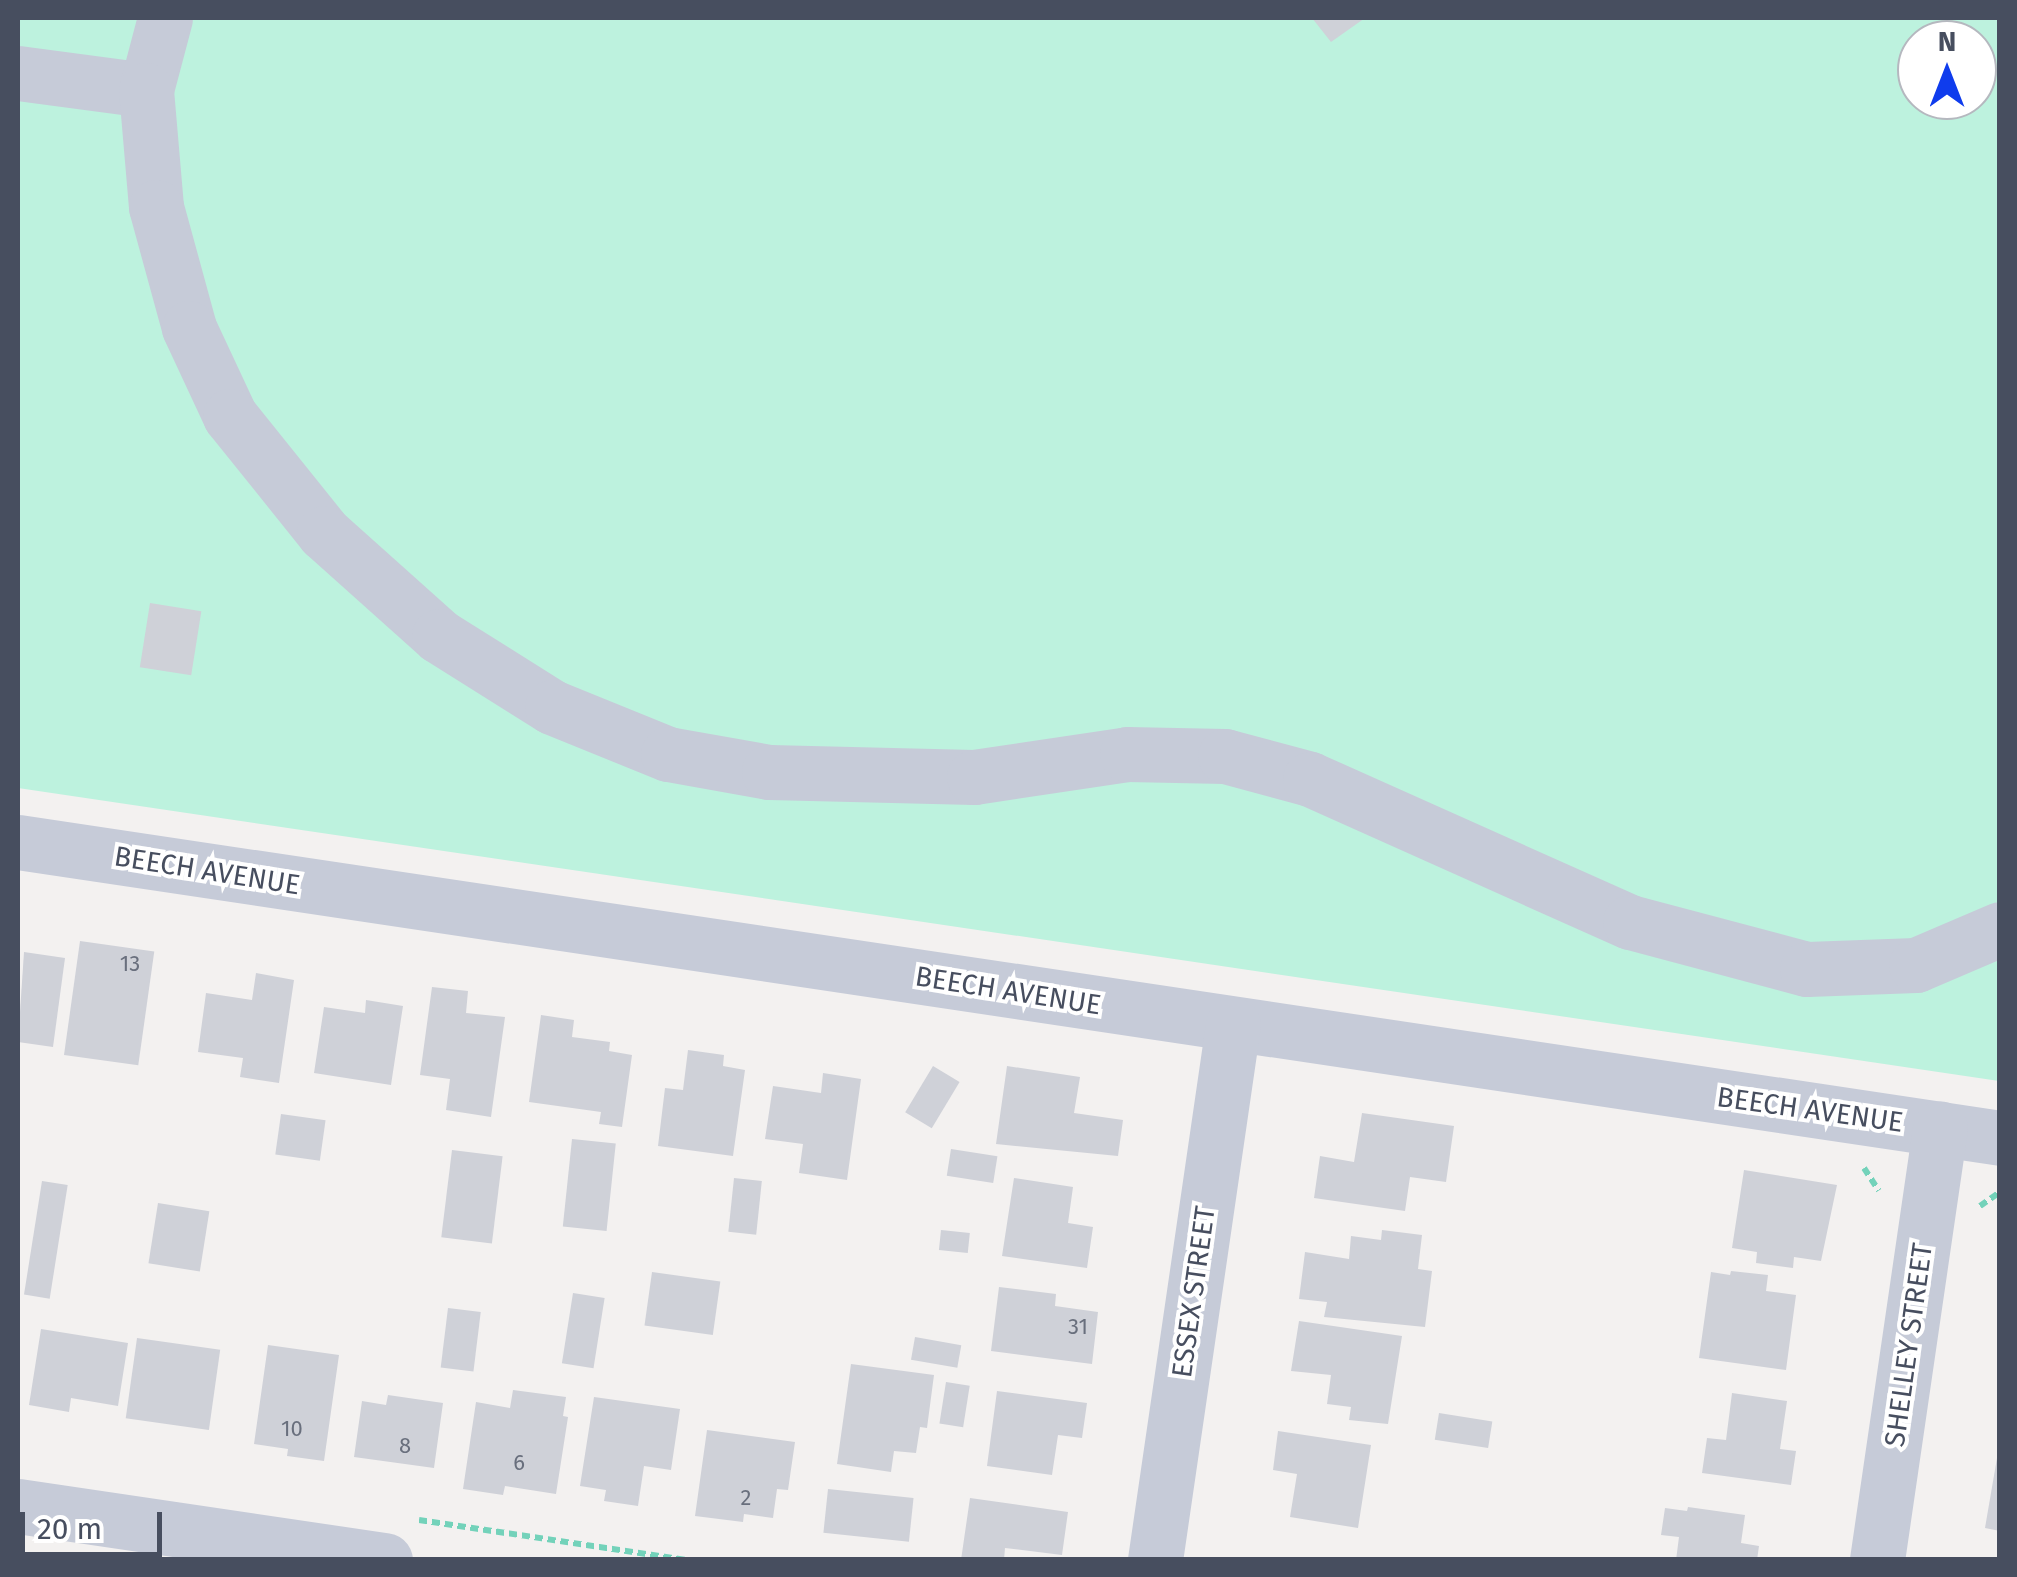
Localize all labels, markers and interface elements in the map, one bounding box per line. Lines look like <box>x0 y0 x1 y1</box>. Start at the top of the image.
north arrow <box>1897 20 1997 120</box>
text: N <box>1938 25 1956 58</box>
street label: BEECH AVENUE <box>112 840 302 902</box>
house number: 13 <box>120 951 140 977</box>
street label: BEECH AVENUE <box>913 960 1103 1022</box>
street label: BEECH AVENUE <box>1715 1080 1905 1140</box>
street label: ESSEX STREET <box>1165 1204 1223 1380</box>
street label: SHELLEY STREET <box>1878 1241 1940 1449</box>
house number: 31 <box>1068 1314 1088 1340</box>
house number: 10 <box>281 1416 303 1442</box>
house number: 8 <box>399 1433 411 1459</box>
house number: 6 <box>513 1450 525 1476</box>
house number: 2 <box>741 1485 751 1511</box>
scale bar <box>25 1492 168 1554</box>
text: 20 m <box>37 1511 102 1547</box>

